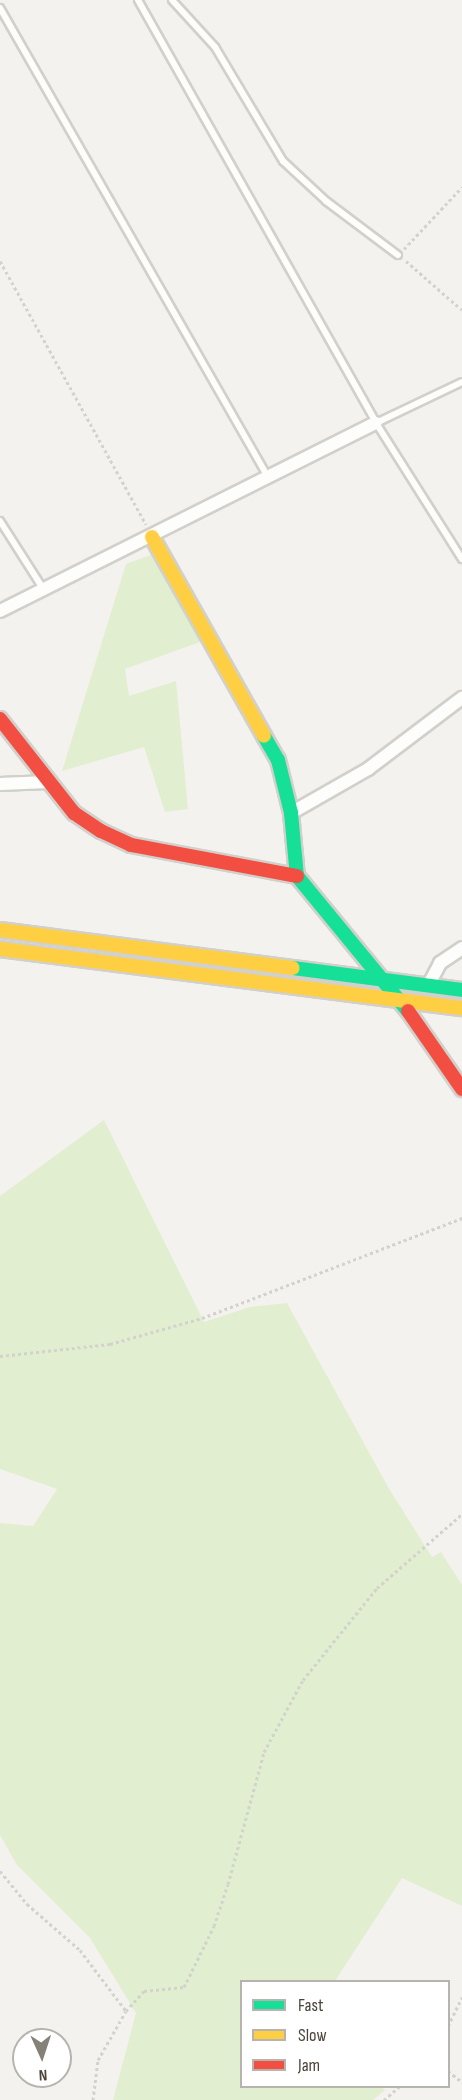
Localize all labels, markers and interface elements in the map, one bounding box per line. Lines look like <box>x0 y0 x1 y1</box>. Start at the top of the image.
legend <box>240 1980 450 2088</box>
text: Fast <box>298 1995 323 2016</box>
text: Slow <box>298 2025 327 2046</box>
north arrow <box>12 2028 72 2088</box>
text: Jam <box>298 2055 320 2076</box>
text: N <box>38 2065 48 2084</box>

